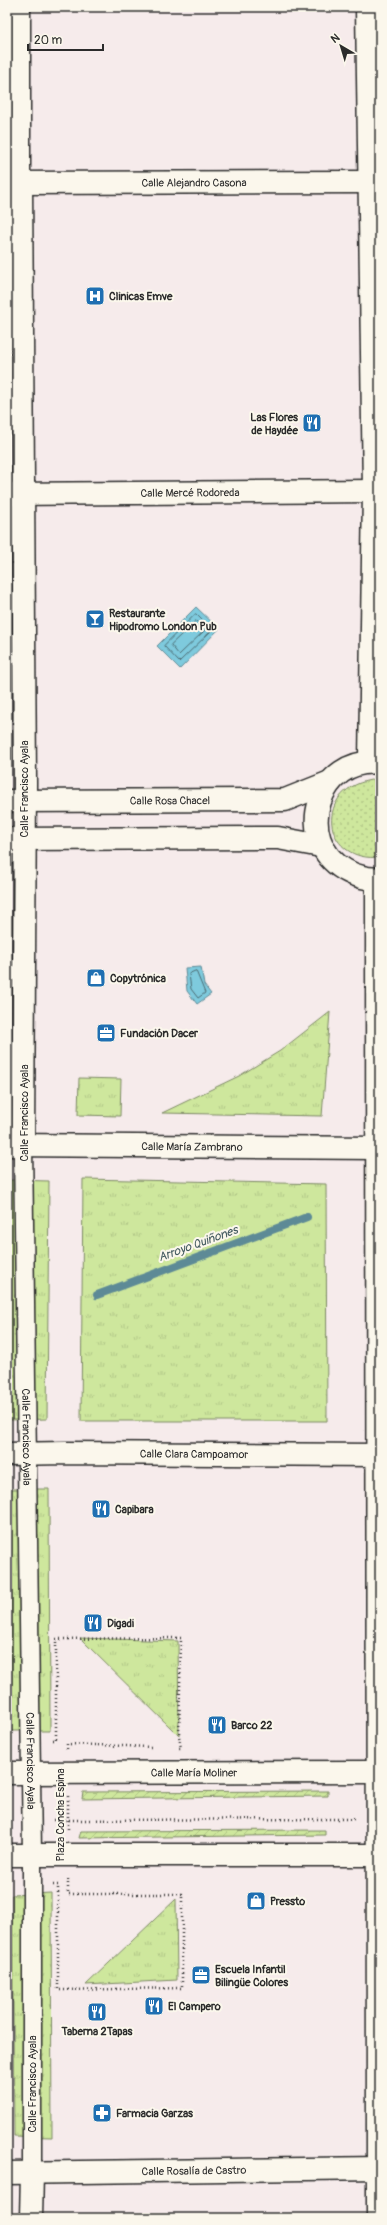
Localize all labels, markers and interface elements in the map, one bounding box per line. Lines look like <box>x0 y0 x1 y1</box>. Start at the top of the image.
scale bar <box>28 26 103 52</box>
north arrow <box>321 26 361 66</box>
text: N <box>328 31 343 46</box>
text: 20 m <box>34 33 63 48</box>
street label: Calle Alejandro Casona <box>141 176 247 189</box>
hospital icon: Clinicas Emve <box>84 285 106 307</box>
place label: Clinicas Emve <box>109 290 173 303</box>
place label: Las Flores de Haydée <box>250 411 299 437</box>
restaurant icon: Las Flores de Haydée <box>301 412 323 434</box>
street label: Calle Mercé Rodoreda <box>140 486 240 499</box>
place label: Restaurante Hipodromo London Pub <box>109 607 217 633</box>
bar icon: Restaurante Hipodromo London Pub <box>84 608 106 630</box>
street label: Calle Francisco Ayala <box>18 740 31 838</box>
street label: Calle Rosa Chacel <box>130 794 210 807</box>
shop icon: Copytrónica <box>85 967 107 989</box>
place label: Copytrónica <box>110 972 166 985</box>
office icon: Fundación Dacer <box>95 1022 117 1044</box>
place label: Fundación Dacer <box>120 1027 199 1040</box>
street label: Calle Francisco Ayala <box>18 1064 31 1162</box>
street label: Calle María Zambrano <box>141 1140 243 1153</box>
water label: Arroyo Quiñones <box>156 1222 241 1265</box>
street label: Calle Francisco Ayala <box>20 1388 34 1486</box>
street label: Calle Clara Campoamor <box>140 1447 248 1461</box>
restaurant icon: Capibara <box>90 1498 112 1520</box>
place label: Capibara <box>115 1503 154 1516</box>
restaurant icon: Digadi <box>82 1612 104 1634</box>
place label: Digadi <box>107 1617 134 1630</box>
street label: Calle Francisco Ayala <box>24 1712 38 1810</box>
restaurant icon: Barco 22 <box>206 1714 228 1736</box>
place label: Barco 22 <box>231 1719 272 1732</box>
street label: Calle María Moliner <box>151 1766 237 1779</box>
street label: Plaza Concha Espina <box>54 1768 67 1862</box>
shop icon: Pressto <box>245 1890 267 1912</box>
place label: Pressto <box>270 1895 305 1908</box>
place label: Escuela Infantil Bilingüe Colores <box>215 1963 288 1989</box>
office icon: Escuela Infantil Bilingüe Colores <box>190 1964 212 1986</box>
restaurant icon: El Campero <box>143 1995 165 2017</box>
place label: El Campero <box>168 2000 221 2013</box>
restaurant icon: Taberna 2Tapas <box>86 2001 108 2023</box>
place label: Taberna 2Tapas <box>61 2025 133 2038</box>
street label: Calle Francisco Ayala <box>26 2035 39 2133</box>
pharmacy icon: Farmacia Garzas <box>91 2102 113 2124</box>
place label: Farmacia Garzas <box>116 2107 193 2120</box>
street label: Calle Rosalía de Castro <box>141 2163 247 2178</box>

